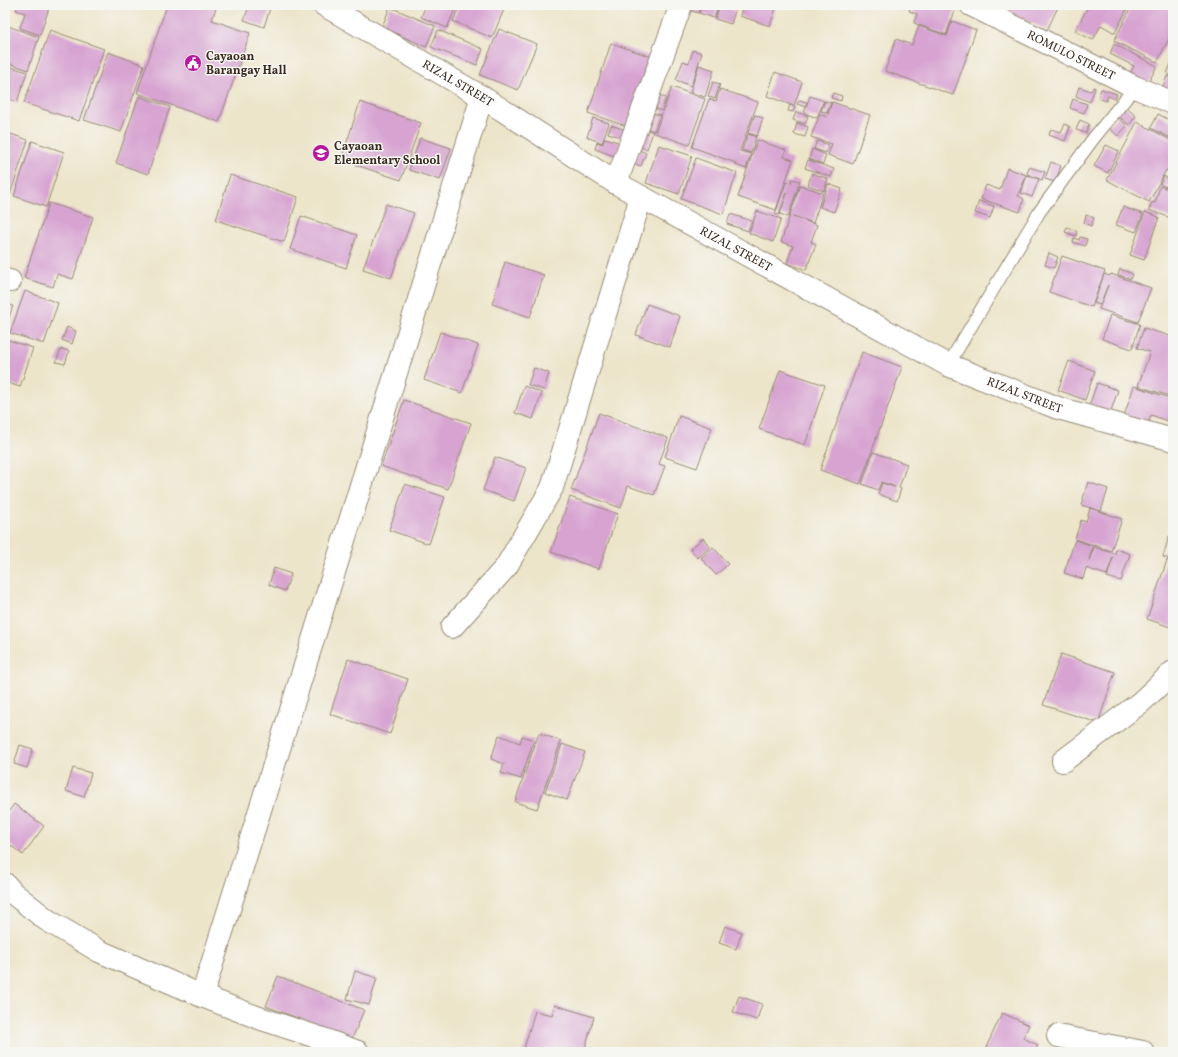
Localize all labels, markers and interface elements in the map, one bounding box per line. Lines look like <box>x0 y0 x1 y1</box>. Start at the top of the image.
street label: ROMULO STREET <box>1024 27 1117 85</box>
place label: Cayaoan Barangay Hall <box>206 49 287 79</box>
public building icon: Cayaoan Barangay Hall <box>183 53 203 73</box>
street label: RIZAL STREET <box>419 57 496 111</box>
place label: Cayaoan Elementary School <box>334 139 440 169</box>
school or university icon: Cayaoan Elementary School <box>311 143 331 163</box>
street label: RIZAL STREET <box>697 223 775 276</box>
street label: RIZAL STREET <box>984 374 1064 418</box>

